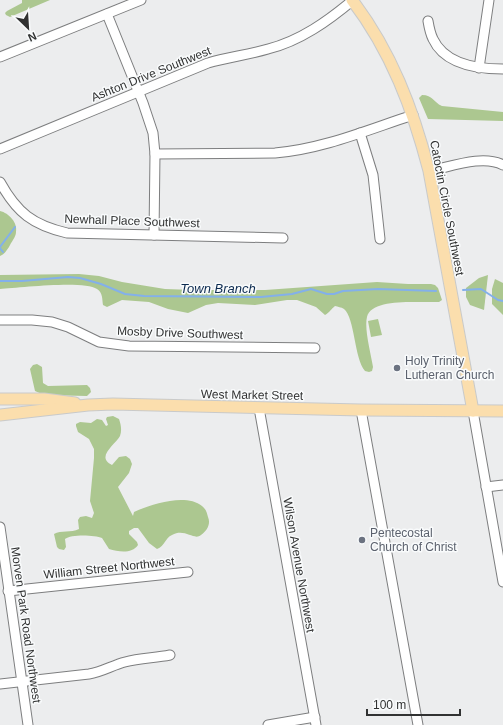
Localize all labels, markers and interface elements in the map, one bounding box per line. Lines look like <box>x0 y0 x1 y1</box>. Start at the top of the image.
north arrow <box>8 8 48 48</box>
text: N <box>26 30 38 44</box>
street label: Ashton Drive Southwest <box>89 43 214 104</box>
street label: Catoctin Circle Southwest <box>427 139 467 277</box>
street label: Newhall Place Southwest <box>64 212 201 230</box>
water label: Town Branch <box>180 281 256 296</box>
street label: Mosby Drive Southwest <box>117 324 244 342</box>
place label: Holy Trinity Lutheran Church <box>405 354 494 382</box>
marker: Holy Trinity Lutheran Church <box>392 363 402 373</box>
street label: West Market Street <box>201 387 304 403</box>
street label: Wilson Avenue Northwest <box>280 497 318 634</box>
place label: Pentecostal Church of Christ <box>370 526 457 554</box>
marker: Pentecostal Church of Christ <box>357 535 367 545</box>
street label: Morven Park Road Northwest <box>8 546 44 705</box>
street label: William Street Northwest <box>43 554 176 582</box>
scale bar <box>367 691 460 717</box>
text: 100 m <box>373 698 406 712</box>

